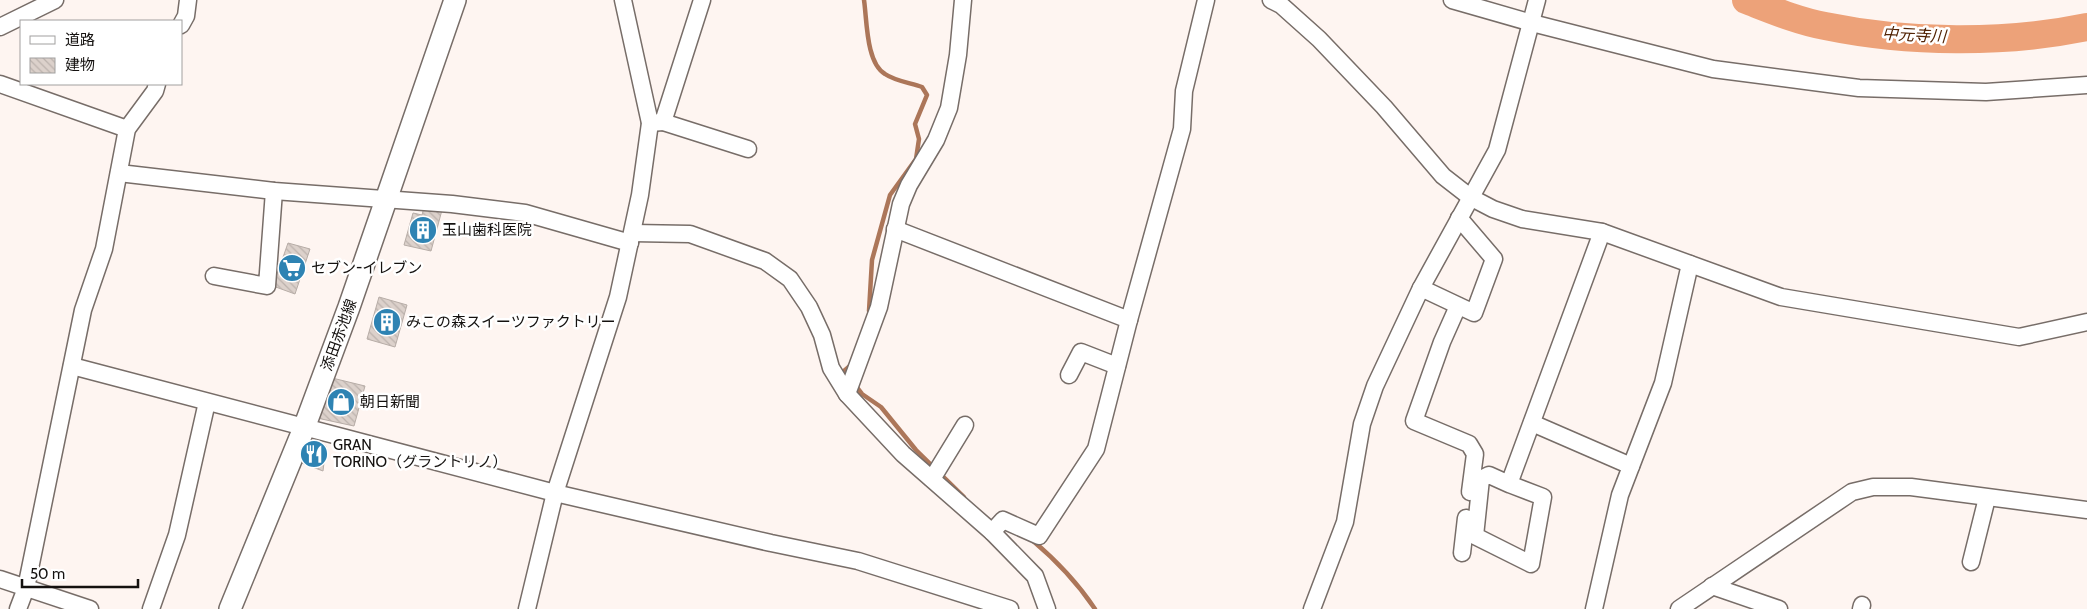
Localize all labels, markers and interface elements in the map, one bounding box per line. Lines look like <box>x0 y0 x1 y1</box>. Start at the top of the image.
legend <box>20 20 182 85</box>
water label: 中元寺川 <box>1882 24 1948 46</box>
text: 道路 <box>65 31 95 49</box>
text: 建物 <box>65 56 95 74</box>
building icon: 玉山歯科医院 <box>408 215 438 245</box>
place label: 玉山歯科医院 <box>442 221 532 239</box>
supermarket icon: セブン-イレブン <box>277 253 307 283</box>
place label: セブン-イレブン <box>311 259 422 277</box>
street label: 添田赤池線 <box>318 297 360 373</box>
building icon: みこの森スイーツファクトリー <box>372 307 402 337</box>
place label: みこの森スイーツファクトリー <box>406 313 616 331</box>
shop icon: 朝日新聞 <box>326 387 356 417</box>
place label: 朝日新聞 <box>360 393 420 411</box>
place label: GRAN TORINO（グラントリノ） <box>333 436 507 471</box>
restaurant icon: GRAN TORINO（グラントリノ） <box>299 439 329 469</box>
scale bar <box>22 556 139 588</box>
text: 50 m <box>30 565 65 583</box>

